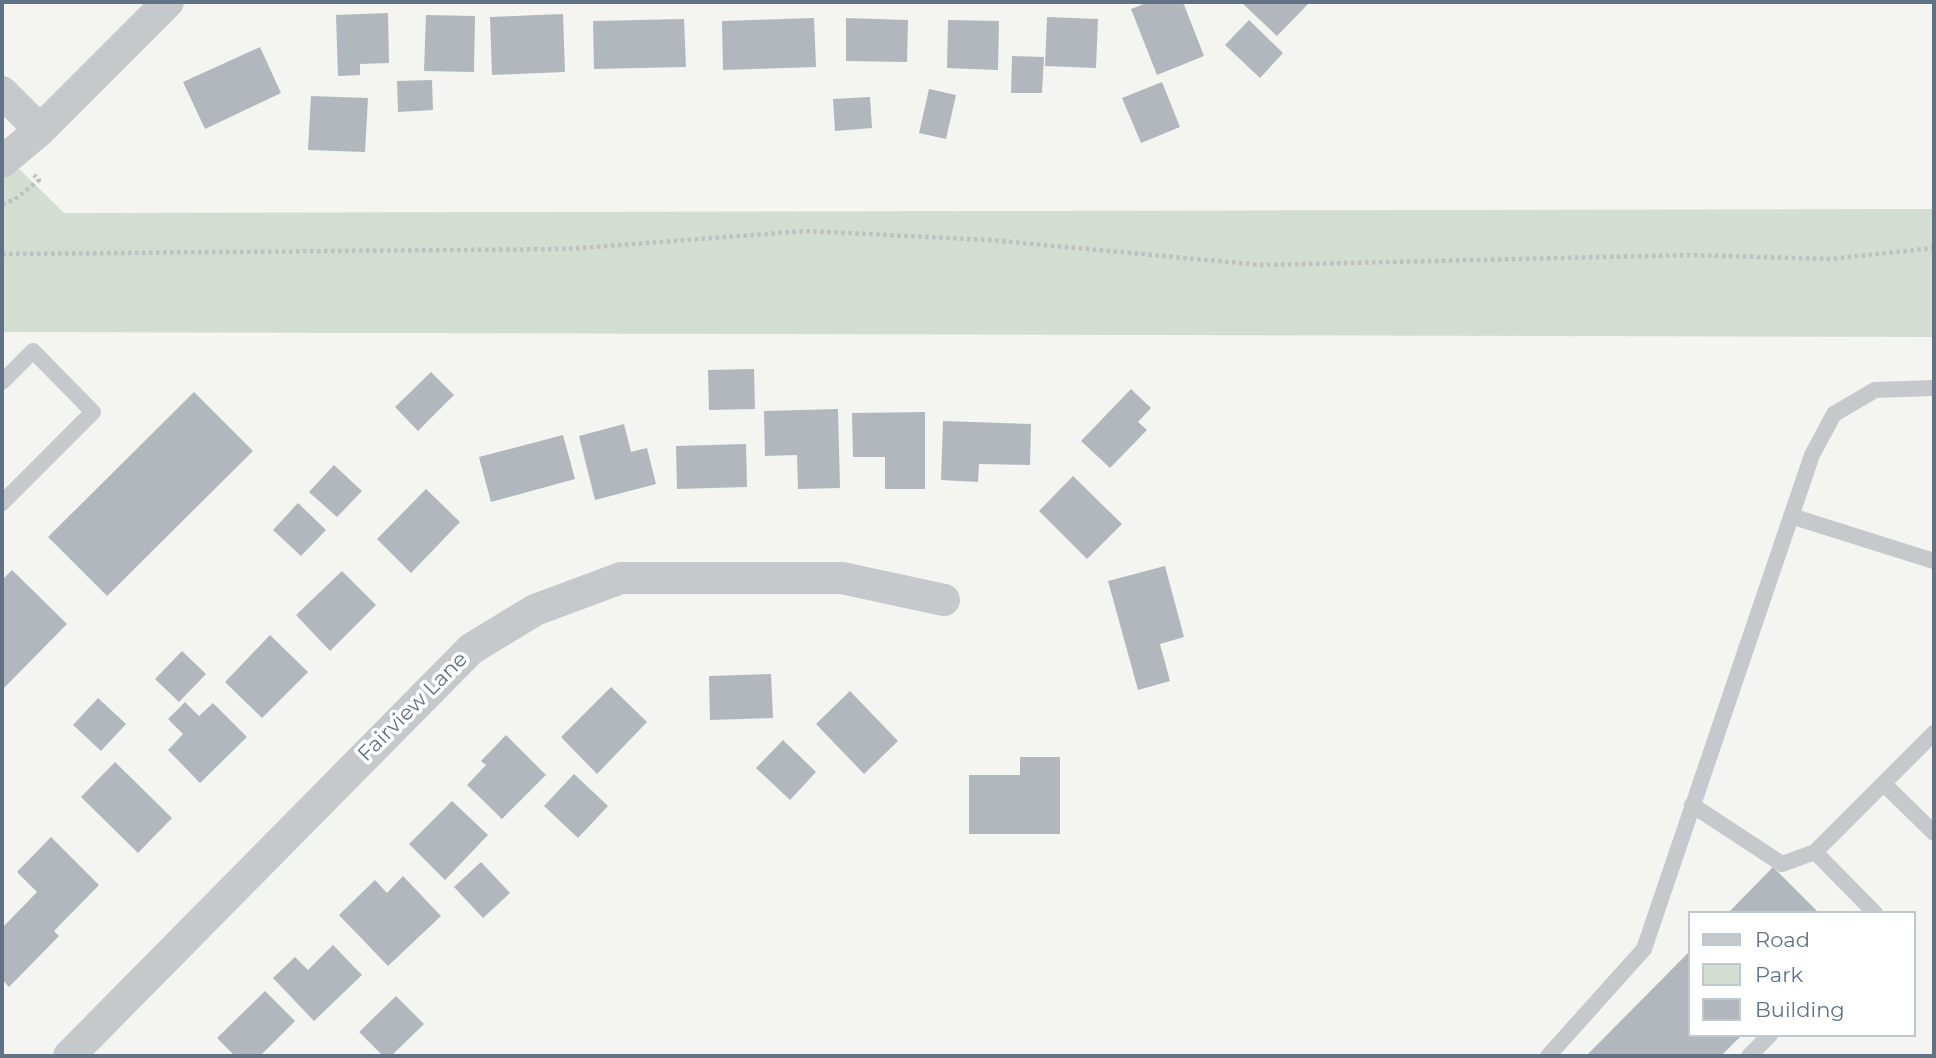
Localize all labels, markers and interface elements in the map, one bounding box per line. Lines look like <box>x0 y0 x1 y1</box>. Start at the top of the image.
street label: Fairview Lane <box>353 647 473 767</box>
legend <box>1688 911 1915 1037</box>
text: Road <box>1755 927 1810 952</box>
text: Park <box>1755 962 1803 987</box>
text: Building <box>1755 997 1845 1022</box>

